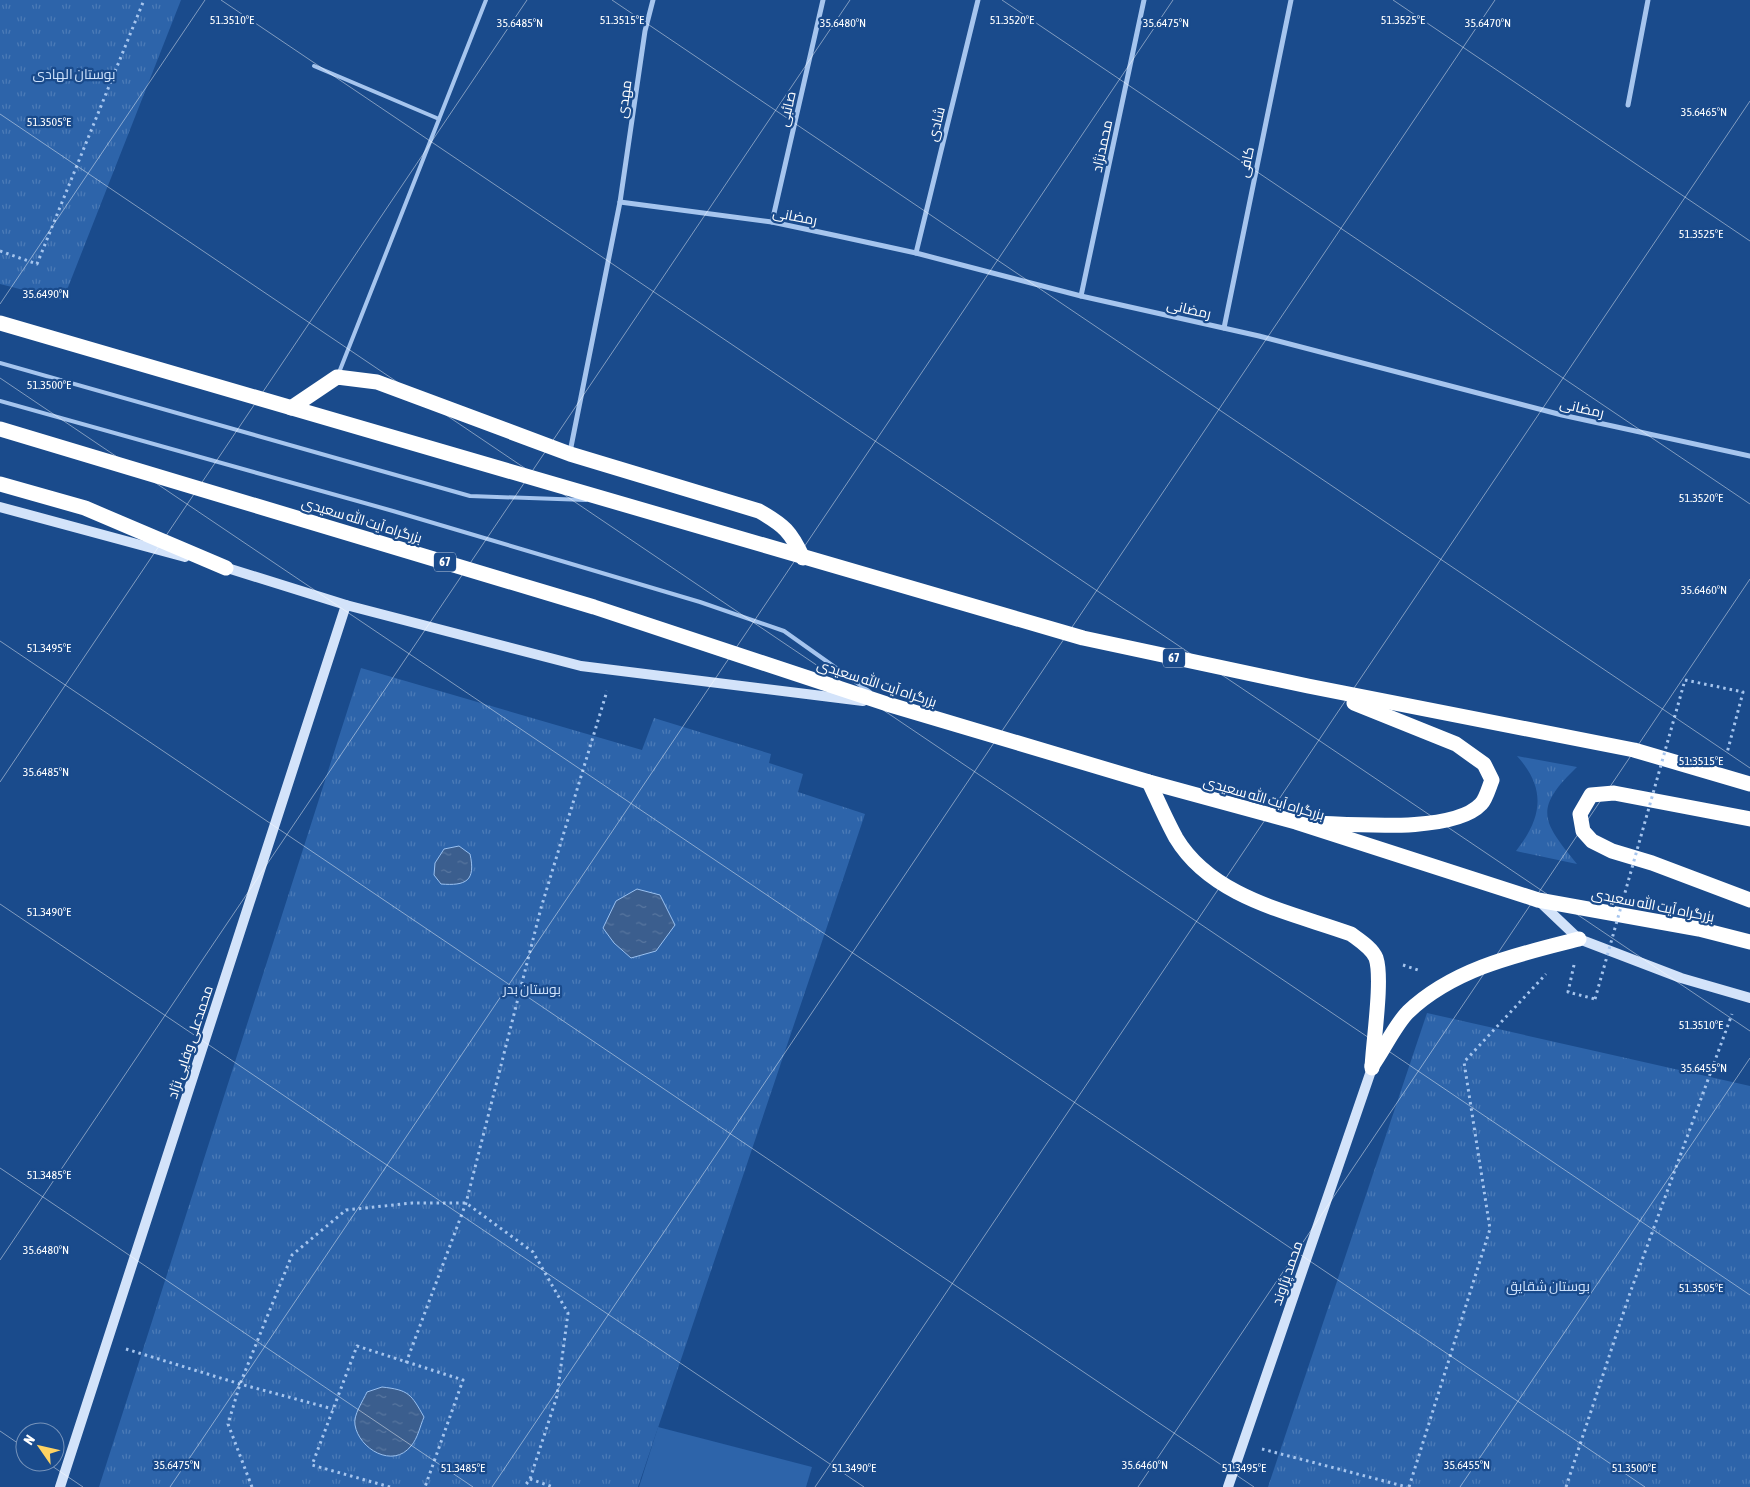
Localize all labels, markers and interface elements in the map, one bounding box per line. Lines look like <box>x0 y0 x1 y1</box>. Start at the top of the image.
text: 51.3510°E <box>210 13 254 27</box>
text: 51.3515°E <box>600 13 644 27</box>
text: 51.3520°E <box>990 13 1034 27</box>
text: 51.3525°E <box>1381 13 1425 27</box>
text: 35.6485°N <box>497 16 543 30</box>
text: 35.6480°N <box>820 16 866 30</box>
text: 35.6475°N <box>1143 16 1189 30</box>
text: 35.6470°N <box>1465 16 1511 30</box>
park label: بوستان الهادی <box>32 66 116 82</box>
street label: مهدی <box>613 79 635 119</box>
street label: صائبی <box>775 90 799 128</box>
street label: شادی <box>924 105 948 143</box>
text: 35.6465°N <box>1681 105 1727 119</box>
text: 51.3505°E <box>27 115 71 129</box>
street label: محمدنژاد <box>1089 118 1115 174</box>
street label: کافی <box>1235 145 1257 179</box>
street label: رمضانی <box>771 204 819 228</box>
text: 51.3525°E <box>1679 227 1723 241</box>
text: 35.6490°N <box>23 287 69 301</box>
street label: رمضانی <box>1165 296 1213 322</box>
text: 51.3500°E <box>27 378 71 392</box>
street label: رمضانی <box>1558 395 1606 421</box>
text: 51.3520°E <box>1679 491 1723 505</box>
street label: بزرگراه آیت الله سعیدی <box>300 493 424 546</box>
road number: 67 <box>434 552 456 572</box>
text: 35.6460°N <box>1681 583 1727 597</box>
text: 51.3495°E <box>27 641 71 655</box>
road number: 67 <box>1163 648 1185 668</box>
street label: بزرگراه آیت الله سعیدی <box>815 655 939 710</box>
text: 51.3515°E <box>1679 754 1723 768</box>
text: 35.6485°N <box>23 765 69 779</box>
street label: بزرگراه آیت الله سعیدی <box>1202 772 1327 823</box>
street label: بزرگراه آیت الله سعیدی <box>1590 884 1716 925</box>
text: 51.3490°E <box>27 905 71 919</box>
park label: بوستان بدر <box>502 981 561 997</box>
street label: محمدعلی وفایی نژاد <box>164 983 216 1101</box>
text: 51.3510°E <box>1679 1018 1723 1032</box>
text: 35.6455°N <box>1681 1061 1727 1075</box>
text: 51.3485°E <box>27 1168 71 1182</box>
street label: محمد پژاوند <box>1269 1239 1307 1308</box>
text: 35.6480°N <box>23 1243 69 1257</box>
park label: بوستان شقایق <box>1506 1278 1590 1295</box>
text: 51.3505°E <box>1679 1281 1723 1295</box>
north arrow <box>15 1422 65 1472</box>
text: N <box>20 1432 38 1448</box>
text: 35.6475°N <box>154 1458 200 1472</box>
text: 35.6460°N <box>1122 1458 1168 1472</box>
text: 35.6455°N <box>1444 1458 1490 1472</box>
text: 51.3485°E <box>441 1461 485 1475</box>
text: 51.3490°E <box>832 1461 876 1475</box>
text: 51.3495°E <box>1222 1461 1266 1475</box>
text: 51.3500°E <box>1612 1461 1656 1475</box>

